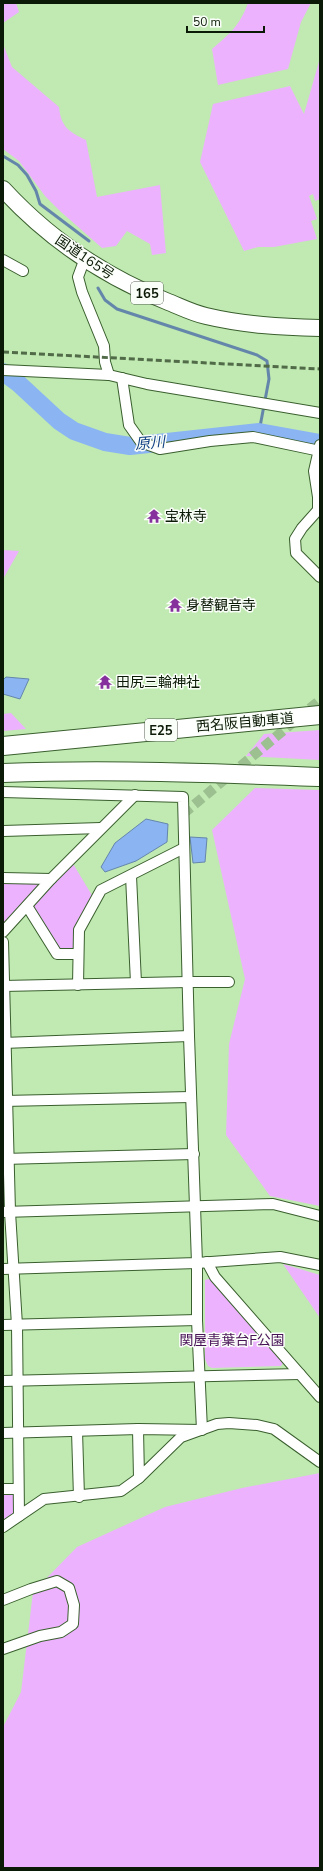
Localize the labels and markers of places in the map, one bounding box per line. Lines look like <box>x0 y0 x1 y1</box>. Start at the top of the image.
place label: 宝林寺 <box>165 507 207 526</box>
temple icon: 宝林寺 <box>146 508 162 524</box>
place label: 身替観音寺 <box>186 596 256 615</box>
temple icon: 身替観音寺 <box>167 597 183 613</box>
place label: 田尻三輪神社 <box>116 673 200 692</box>
temple icon: 田尻三輪神社 <box>97 674 113 690</box>

